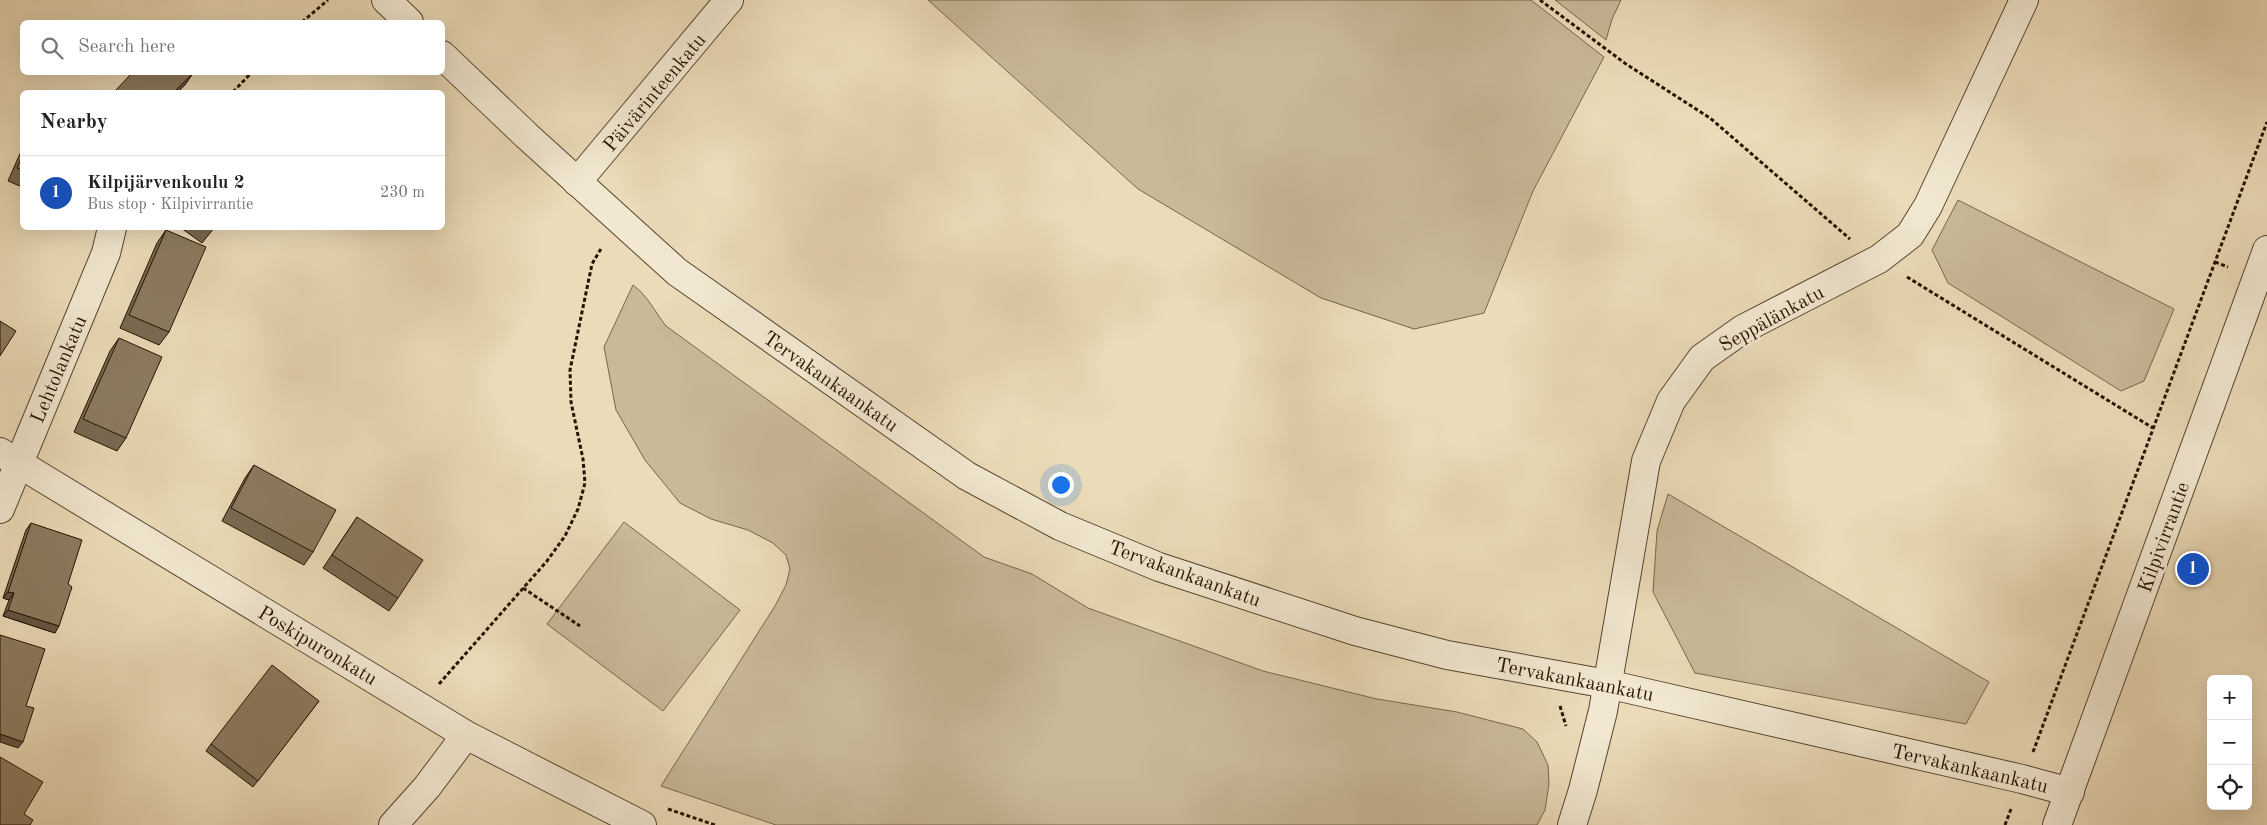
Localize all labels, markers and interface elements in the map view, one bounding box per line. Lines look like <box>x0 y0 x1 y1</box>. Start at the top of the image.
search box <box>20 20 445 75</box>
street label: Päivärinteenkatu <box>601 30 711 156</box>
icon: search <box>38 34 66 62</box>
text: Search here <box>78 38 175 57</box>
text: Nearby <box>40 112 108 133</box>
text: Kilpijärvenkoulu 2 <box>87 174 245 193</box>
text: 1 <box>51 185 61 201</box>
text: 230 m <box>380 185 425 201</box>
text: Bus stop · Kilpivirrantie <box>87 197 253 213</box>
street label: Seppälänkatu <box>1716 283 1828 357</box>
street label: Lehtolankatu <box>28 313 92 426</box>
street label: Tervakankaankatu <box>759 329 901 437</box>
your location <box>1048 472 1074 498</box>
street label: Kilpivirrantie <box>2136 480 2194 596</box>
street label: Tervakankaankatu <box>1106 538 1263 612</box>
pin: 1 <box>2177 550 2209 588</box>
street label: Poskipuronkatu <box>254 603 380 690</box>
street label: Tervakankaankatu <box>1494 656 1655 706</box>
map controls <box>2207 675 2252 810</box>
button: + <box>2207 675 2252 720</box>
button: − <box>2207 720 2252 765</box>
street label: Tervakankaankatu <box>1889 742 2050 798</box>
button: locate <box>2207 765 2252 810</box>

